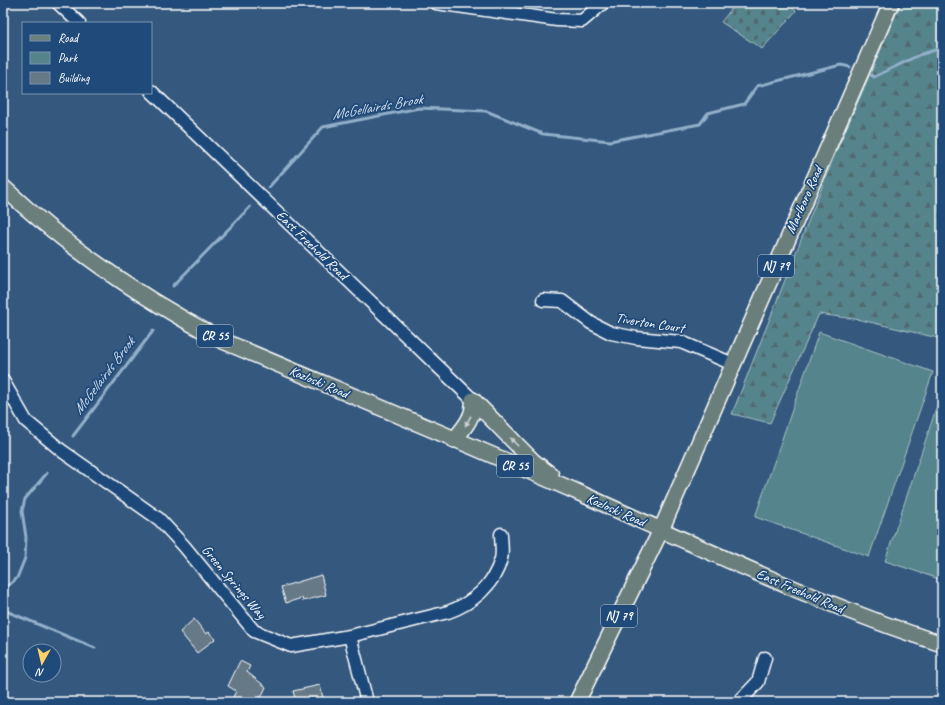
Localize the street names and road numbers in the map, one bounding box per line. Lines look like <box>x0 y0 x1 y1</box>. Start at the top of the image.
street label: Marlboro Road <box>782 162 827 236</box>
street label: East Freehold Road <box>273 207 353 285</box>
road number: NJ 79 <box>758 255 794 277</box>
street label: Tiverton Court <box>615 309 688 337</box>
road number: CR 55 <box>197 325 233 347</box>
street label: Kozloski Road <box>287 362 353 403</box>
road number: CR 55 <box>497 455 533 477</box>
street label: Kozloski Road <box>584 490 650 531</box>
street label: Green Springs Way <box>198 542 270 623</box>
street label: East Freehold Road <box>754 565 848 618</box>
road number: NJ 79 <box>601 605 637 627</box>

